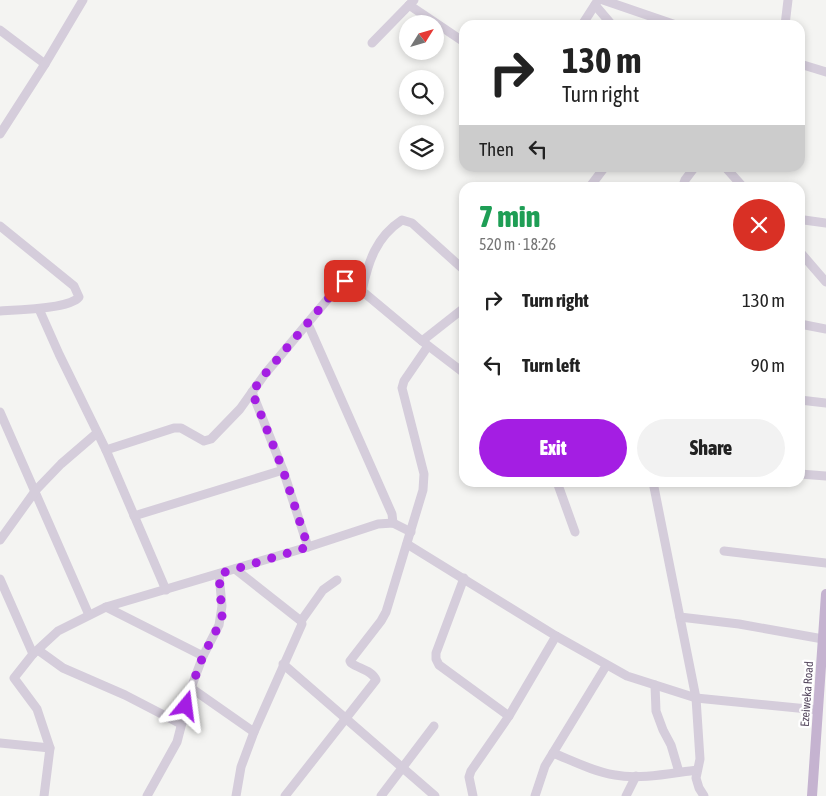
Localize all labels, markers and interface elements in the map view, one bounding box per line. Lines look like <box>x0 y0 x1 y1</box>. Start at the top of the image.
north arrow <box>399 15 444 60</box>
map controls <box>399 15 444 170</box>
icon: right <box>479 40 544 105</box>
text: 130 m <box>562 40 641 80</box>
button: search <box>399 70 444 115</box>
text: Turn right <box>562 81 639 107</box>
button: layers <box>399 125 444 170</box>
icon: left <box>524 135 552 163</box>
text: Then <box>479 138 514 160</box>
text: 7 min <box>479 199 540 233</box>
button: close <box>733 199 785 251</box>
text: 520 m · 18:26 <box>479 235 556 253</box>
pin <box>324 260 366 302</box>
icon: arrive <box>331 267 359 295</box>
icon: right <box>479 286 507 314</box>
text: Turn right <box>522 289 589 311</box>
text: 130 m <box>742 289 785 311</box>
icon: left <box>479 351 507 379</box>
text: Turn left <box>522 354 580 376</box>
text: 90 m <box>751 354 785 376</box>
button: Exit <box>479 419 627 477</box>
button: Share <box>637 419 785 477</box>
street label: Ezeiweka Road <box>798 661 816 727</box>
position arrow <box>159 679 211 731</box>

